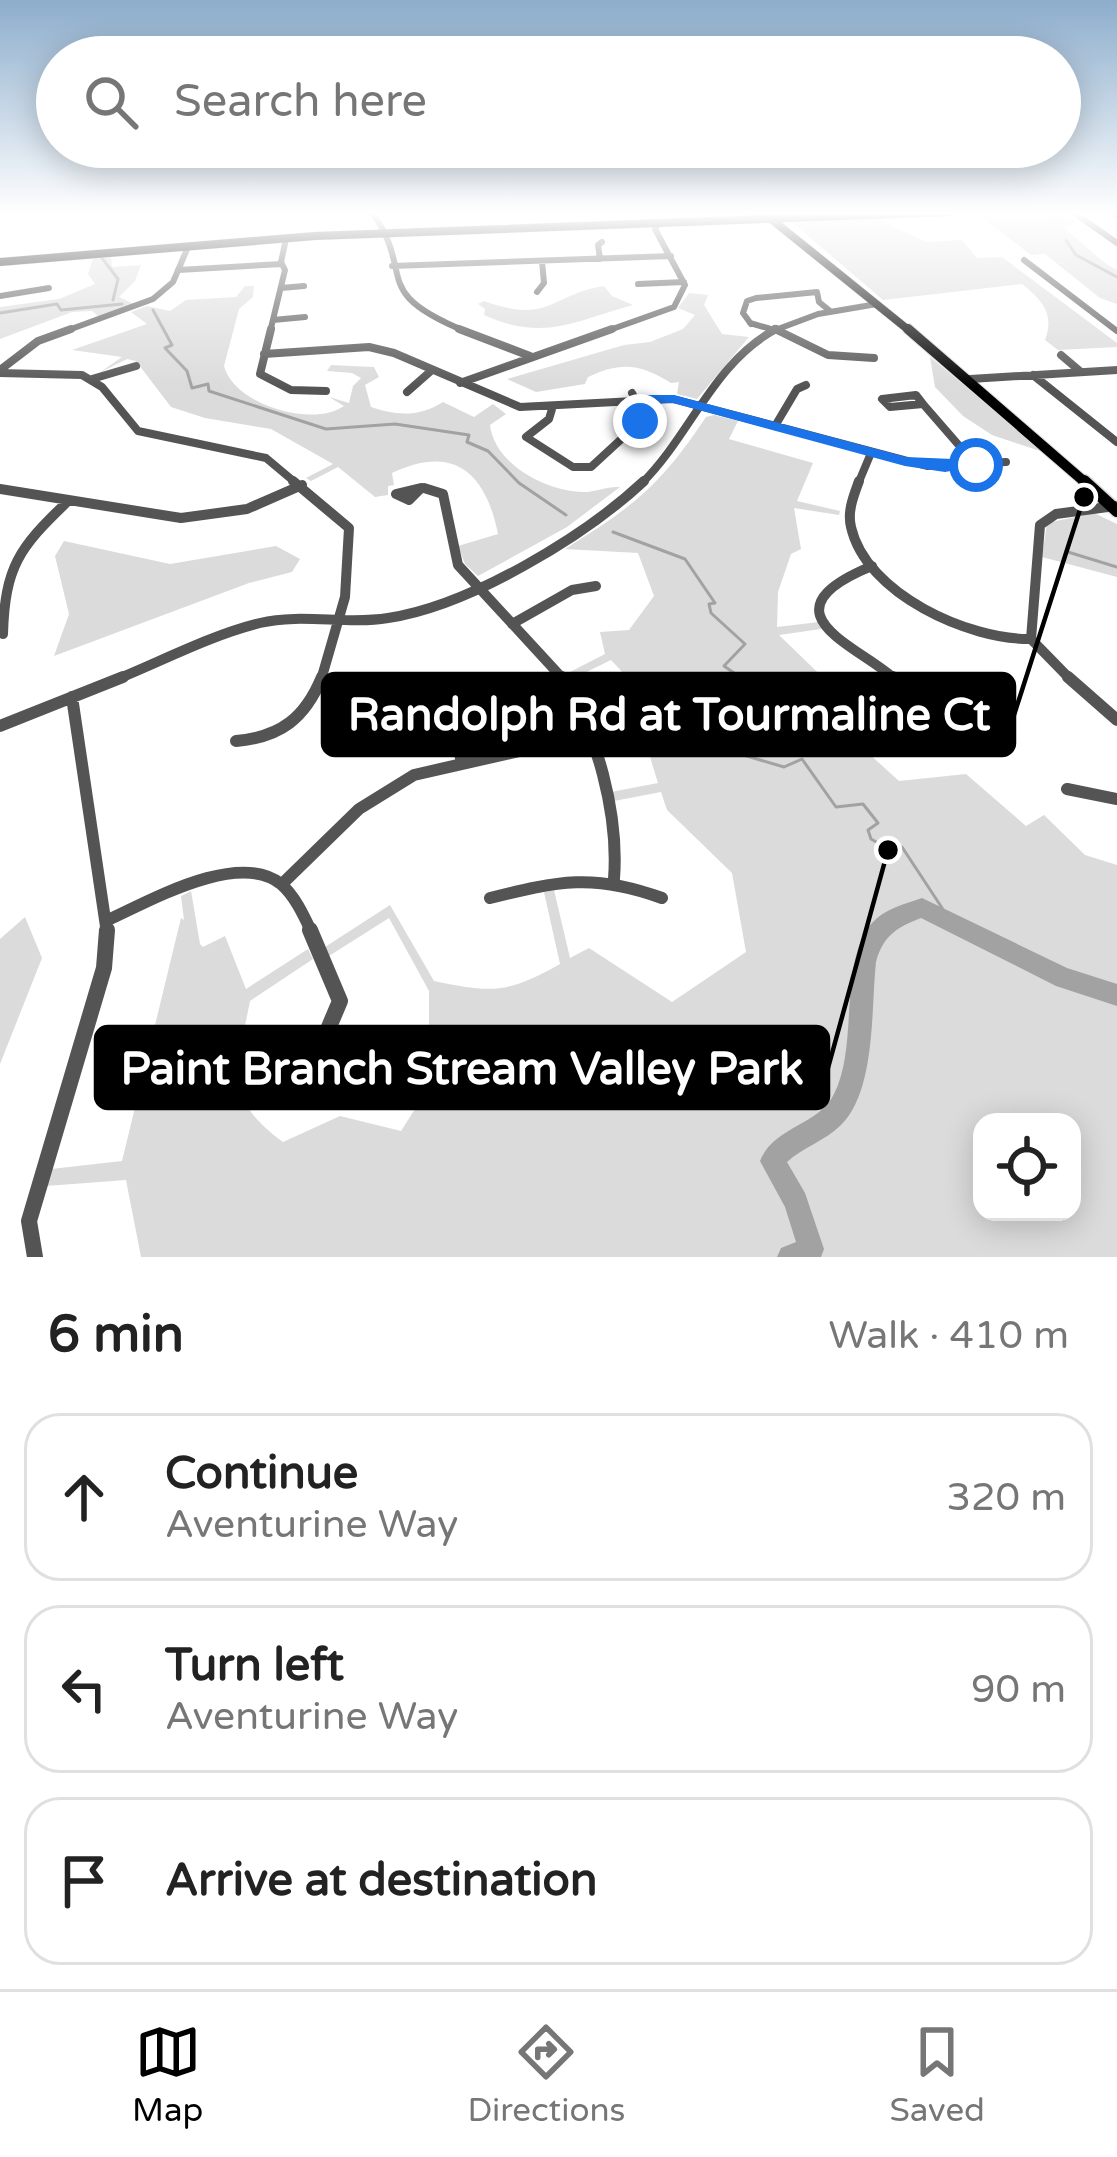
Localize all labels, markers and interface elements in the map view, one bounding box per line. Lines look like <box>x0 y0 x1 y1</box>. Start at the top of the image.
search box <box>36 36 1081 168</box>
icon: search <box>78 69 144 135</box>
text: Search here <box>174 75 427 129</box>
route end <box>613 394 667 448</box>
route start <box>949 438 1003 492</box>
callout: Randolph Rd at Tourmaline Ct <box>323 674 1014 755</box>
text: Randolph Rd at Tourmaline Ct <box>348 689 990 743</box>
callout: Paint Branch Stream Valley Park <box>96 1027 828 1108</box>
text: Paint Branch Stream Valley Park <box>120 1043 804 1097</box>
map controls <box>973 1113 1081 1221</box>
button: locate <box>973 1113 1081 1221</box>
text: 6 min <box>48 1304 184 1366</box>
text: Walk · 410 m <box>828 1312 1069 1359</box>
text: Continue <box>165 1447 358 1501</box>
icon: ahead <box>51 1464 117 1530</box>
text: 320 m <box>947 1474 1066 1521</box>
text: Aventurine Way <box>165 1501 458 1548</box>
text: Turn left <box>165 1639 344 1693</box>
icon: left <box>51 1656 117 1722</box>
text: 90 m <box>971 1666 1066 1713</box>
text: Aventurine Way <box>165 1693 458 1740</box>
icon: arrive <box>51 1848 117 1914</box>
text: Arrive at destination <box>165 1854 597 1908</box>
tab: Map <box>132 2019 203 2130</box>
tab: Directions <box>467 2019 625 2130</box>
tab: Saved <box>890 2019 985 2130</box>

